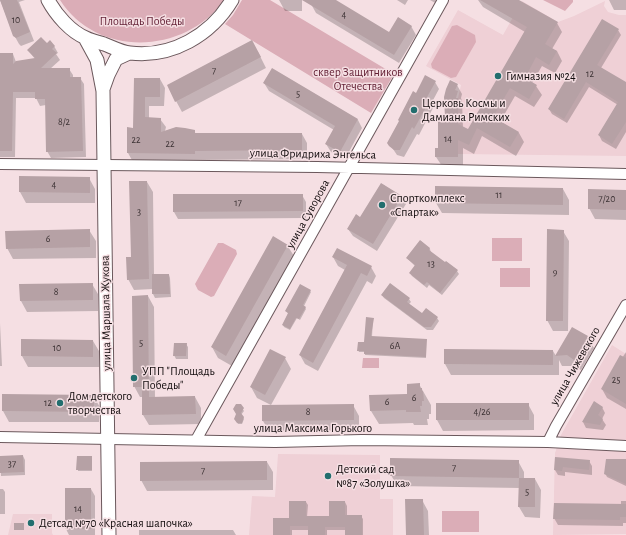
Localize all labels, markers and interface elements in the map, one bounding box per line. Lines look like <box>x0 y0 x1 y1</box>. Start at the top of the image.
house number: 4 <box>342 9 346 21</box>
house number: 10 <box>12 14 20 26</box>
park label: Площадь Победы <box>100 14 184 28</box>
house number: 7 <box>212 65 216 77</box>
park label: сквер Защитников Отечества <box>313 65 403 93</box>
house number: 12 <box>586 68 594 80</box>
place label: Гимназия №24 <box>506 69 576 83</box>
marker: Гимназия №24 <box>493 71 503 81</box>
house number: 5 <box>296 88 300 100</box>
place label: Церковь Космы и Дамиана Римских <box>422 96 510 124</box>
marker: Церковь Космы и Дамиана Римских <box>409 105 419 115</box>
house number: 8/2 <box>58 116 70 128</box>
house number: 14 <box>444 133 452 145</box>
house number: 22 <box>131 134 141 146</box>
house number: 22 <box>165 138 175 150</box>
street label: улица Фридриха Энгельса <box>250 146 376 162</box>
street label: улица Суворова <box>283 177 333 251</box>
house number: 4 <box>52 179 56 191</box>
house number: 11 <box>496 189 502 201</box>
place label: Спорткомплекс «Спартак» <box>390 191 465 219</box>
house number: 7/20 <box>599 193 615 205</box>
house number: 17 <box>234 197 242 209</box>
marker: Спорткомплекс «Спартак» <box>377 200 387 210</box>
house number: 3 <box>137 206 141 218</box>
house number: 6 <box>46 233 50 245</box>
street label: улица Маршала Жукова <box>98 255 114 371</box>
house number: 13 <box>427 258 435 270</box>
house number: 9 <box>553 266 557 278</box>
house number: 8 <box>54 286 58 298</box>
street label: улица Чижевского <box>547 324 603 408</box>
house number: 5 <box>139 337 143 349</box>
house number: 6А <box>390 340 400 352</box>
house number: 10 <box>53 342 61 354</box>
place label: УПП "Площадь Победы" <box>142 364 215 392</box>
marker: УПП "Площадь Победы" <box>129 373 139 383</box>
house number: 25 <box>612 374 620 386</box>
place label: Дом детского творчества <box>68 389 132 417</box>
house number: 6 <box>412 392 416 404</box>
house number: 6 <box>385 396 389 408</box>
house number: 12 <box>44 397 52 409</box>
marker: Дом детского творчества <box>55 398 65 408</box>
house number: 8 <box>306 406 310 418</box>
house number: 4/26 <box>474 406 490 418</box>
street label: улица Максима Горького <box>254 421 372 435</box>
house number: 37 <box>8 458 16 470</box>
place label: Детский сад №87 «Золушка» <box>336 462 410 490</box>
house number: 7 <box>452 462 456 474</box>
house number: 7 <box>201 465 205 477</box>
marker: Детский сад №87 «Золушка» <box>323 471 333 481</box>
house number: 5 <box>525 486 529 498</box>
house number: 14 <box>74 503 82 515</box>
place label: Детсад №70 «Красная шапочка» <box>39 516 193 530</box>
marker: Детсад №70 «Красная шапочка» <box>26 518 36 528</box>

